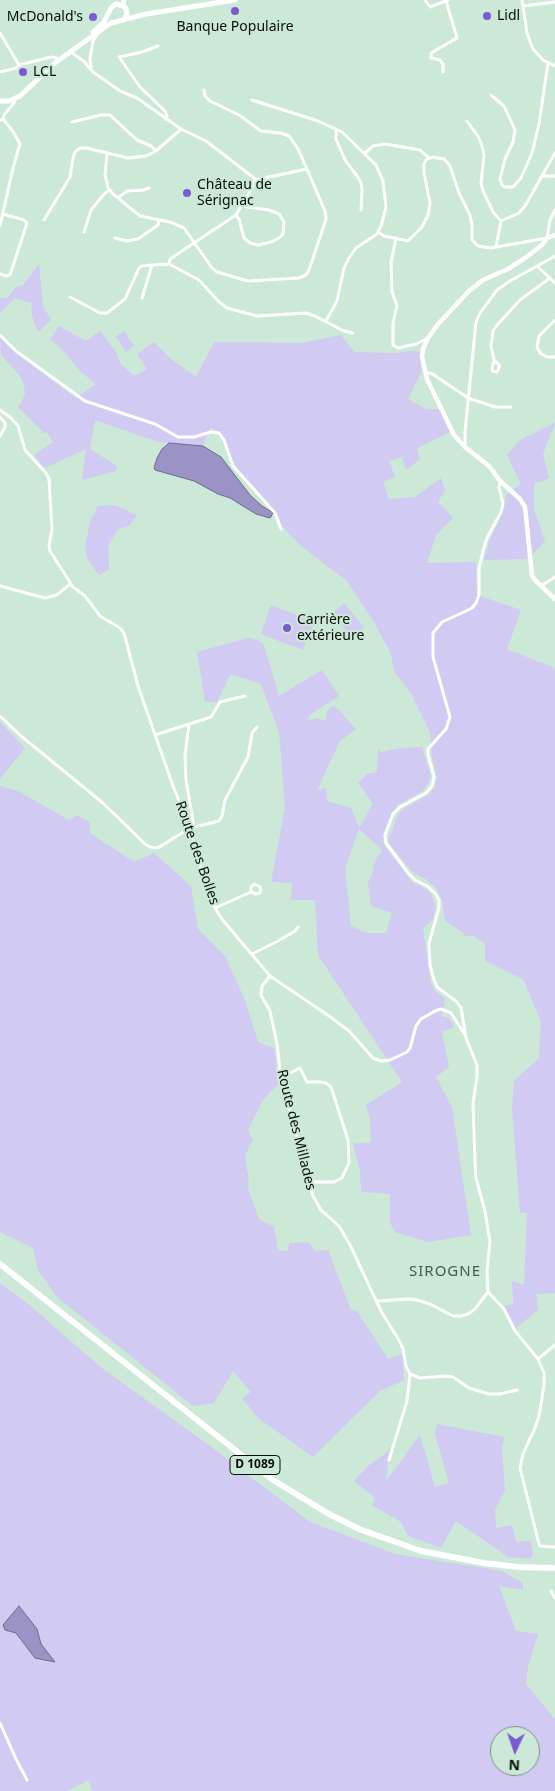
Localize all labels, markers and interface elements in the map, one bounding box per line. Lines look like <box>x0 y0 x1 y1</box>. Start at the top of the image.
marker: Banque Populaire <box>229 5 241 17</box>
place label: Lidl <box>497 8 520 24</box>
place label: McDonald's <box>7 9 83 25</box>
marker: Lidl <box>481 10 493 22</box>
marker: McDonald's <box>87 11 99 23</box>
place label: Banque Populaire <box>176 19 294 35</box>
place label: LCL <box>33 64 56 80</box>
marker: LCL <box>17 66 29 78</box>
place label: Château de Sérignac <box>197 177 272 210</box>
marker: Château de Sérignac <box>181 187 193 199</box>
place label: Carrière extérieure <box>297 612 364 644</box>
marker: Carrière extérieure <box>281 622 293 634</box>
street label: Route des Bolles <box>171 799 223 907</box>
street label: Route des Millades <box>273 1068 319 1192</box>
district label: SIROGNE <box>408 1263 482 1281</box>
road number: D 1089 <box>230 1456 280 1474</box>
north arrow <box>490 1726 540 1776</box>
text: N <box>508 1756 520 1775</box>

